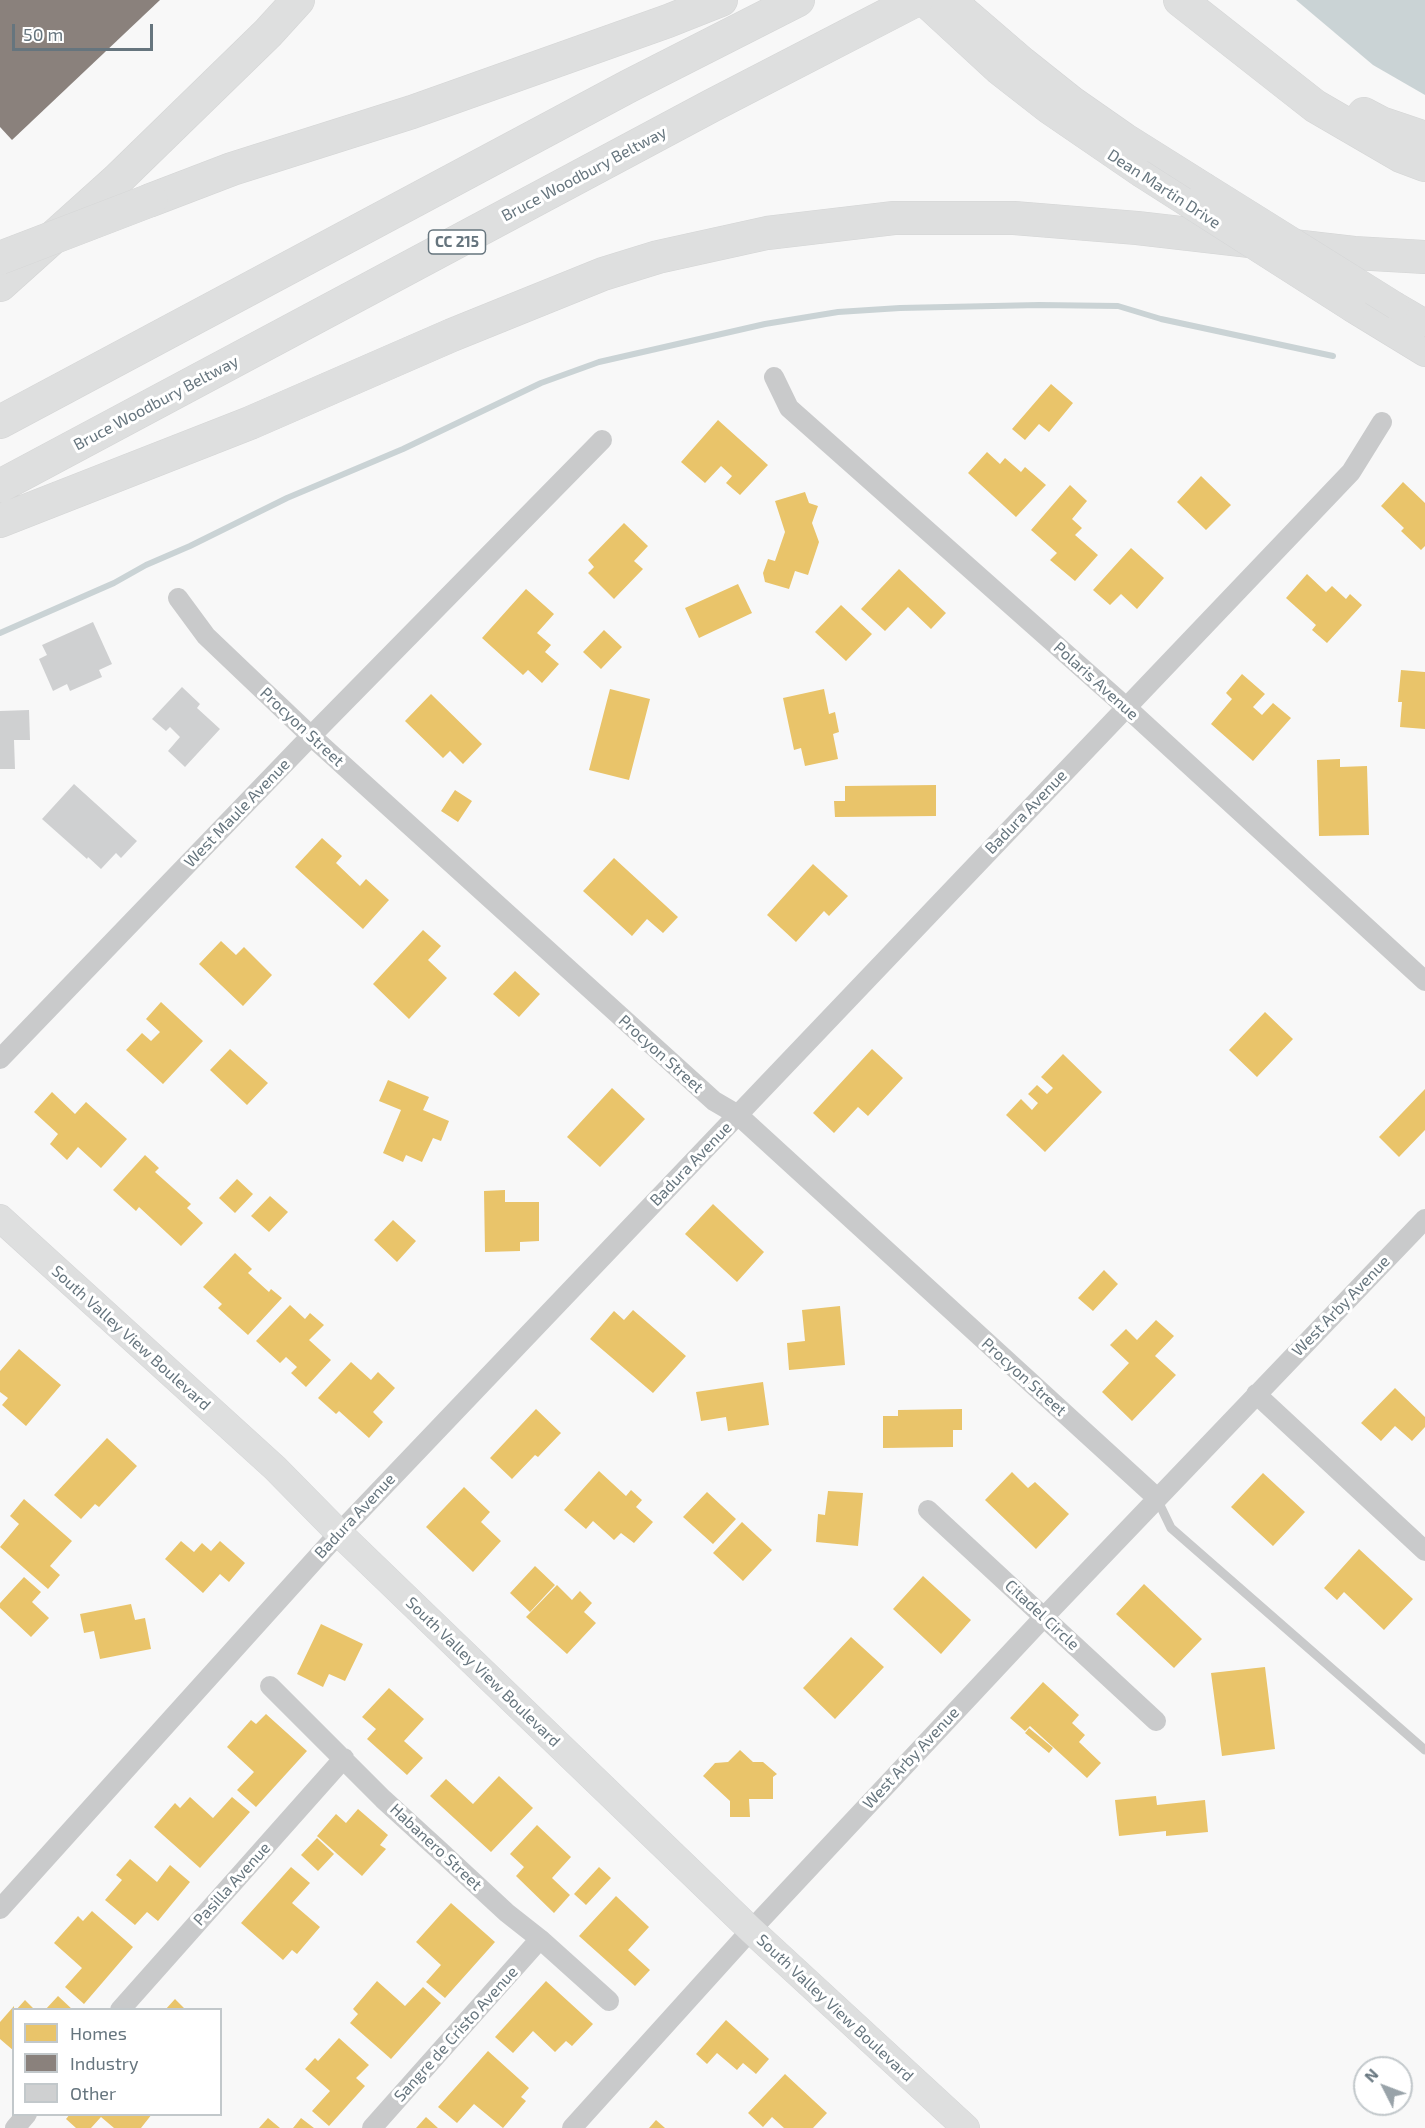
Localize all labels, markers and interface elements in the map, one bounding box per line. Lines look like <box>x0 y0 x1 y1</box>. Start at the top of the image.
scale bar <box>15 12 156 50</box>
text: 50 m <box>23 23 63 45</box>
street label: Bruce Woodbury Beltway <box>498 122 670 226</box>
street label: Dean Martin Drive <box>1104 145 1224 233</box>
road number: CC 215 <box>428 230 486 254</box>
street label: Bruce Woodbury Beltway <box>70 351 242 455</box>
street label: Polaris Avenue <box>1050 638 1142 724</box>
street label: Procyon Street <box>256 683 348 771</box>
street label: West Maule Avenue <box>180 755 294 871</box>
street label: Badura Avenue <box>981 766 1071 858</box>
street label: Procyon Street <box>615 1011 707 1097</box>
street label: Badura Avenue <box>646 1118 736 1210</box>
street label: West Arby Avenue <box>1288 1252 1394 1360</box>
street label: South Valley View Boulevard <box>48 1261 214 1415</box>
street label: Procyon Street <box>978 1334 1070 1420</box>
street label: Badura Avenue <box>311 1469 399 1563</box>
street label: Citadel Circle <box>1001 1576 1083 1654</box>
street label: South Valley View Boulevard <box>402 1593 564 1751</box>
street label: West Arby Avenue <box>859 1703 963 1813</box>
street label: Habanero Street <box>386 1800 486 1894</box>
street label: Pasilla Avenue <box>189 1838 275 1930</box>
street label: South Valley View Boulevard <box>753 1930 917 2086</box>
street label: Sangre de Cristo Avenue <box>390 1962 522 2106</box>
legend <box>12 2008 222 2116</box>
text: Homes <box>70 2022 127 2044</box>
text: Industry <box>70 2052 139 2074</box>
north arrow <box>1353 2056 1413 2116</box>
text: N <box>1360 2064 1382 2086</box>
text: Other <box>70 2082 116 2104</box>

